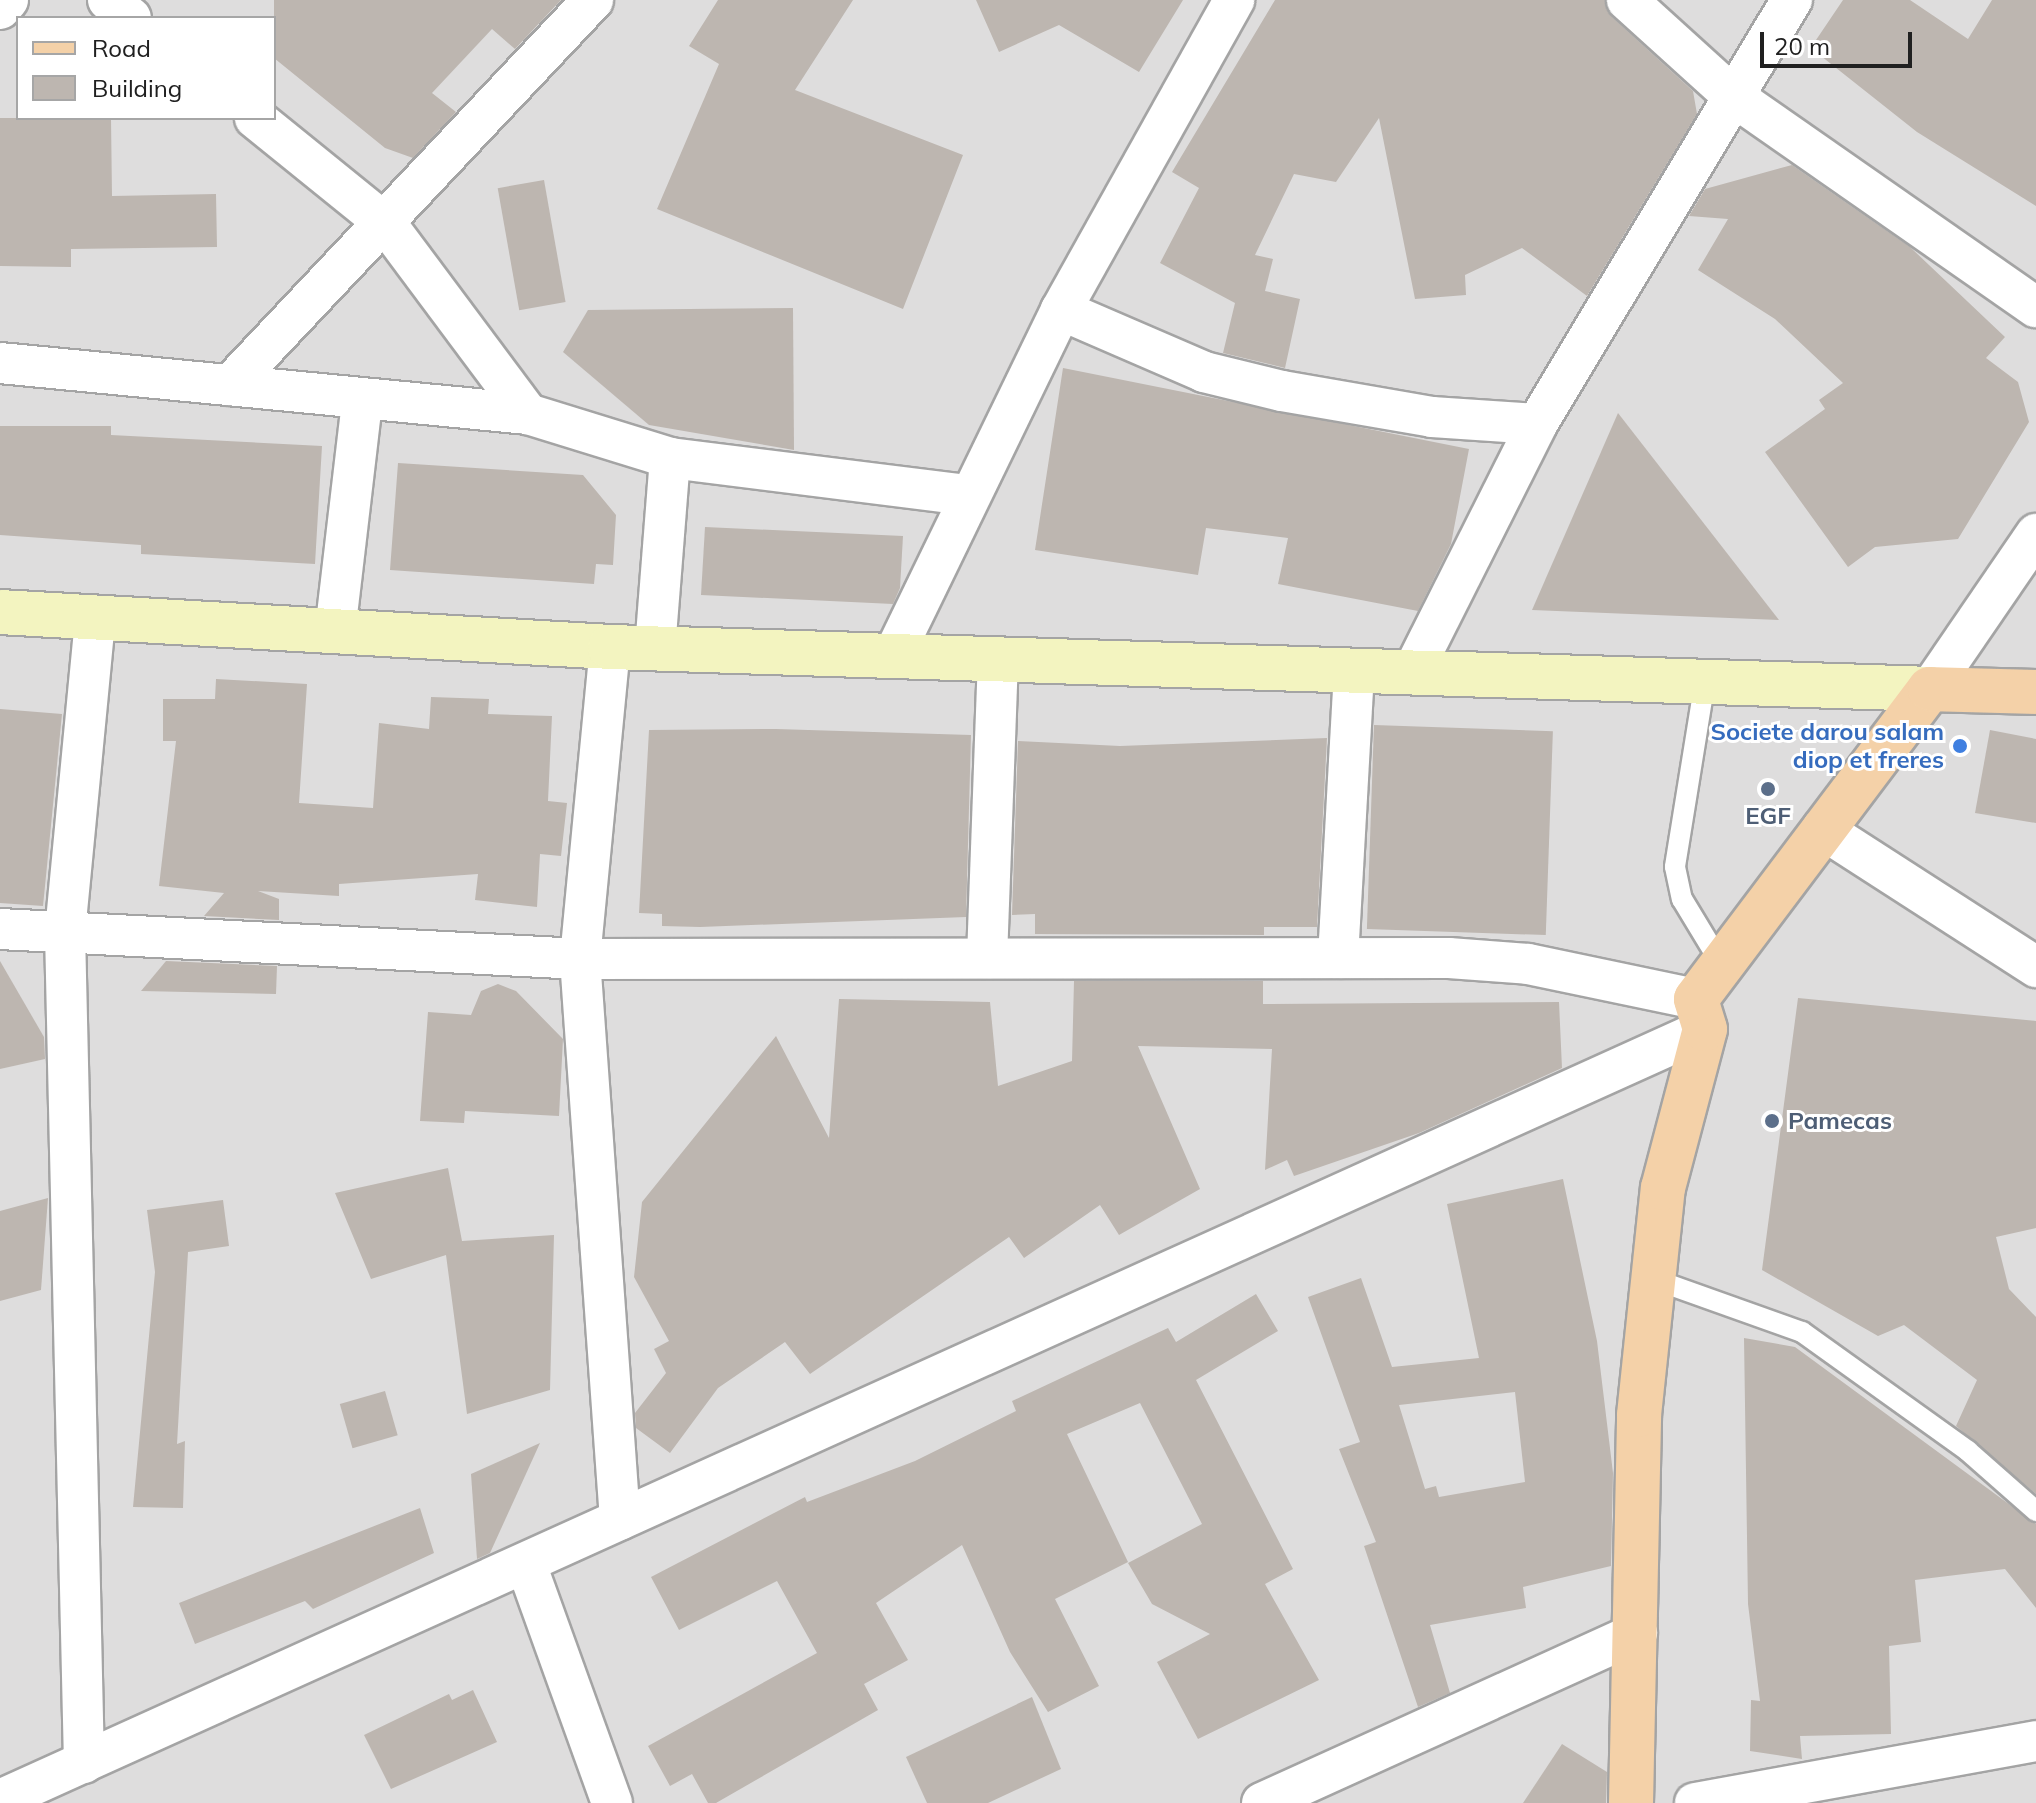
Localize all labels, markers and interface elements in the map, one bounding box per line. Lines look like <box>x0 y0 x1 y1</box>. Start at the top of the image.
legend <box>16 16 276 120</box>
scale bar <box>1764 16 1916 66</box>
text: 20 m <box>1774 31 1830 61</box>
text: Road <box>92 33 151 63</box>
text: Building <box>92 73 182 103</box>
place label: Societe darou salam diop et freres <box>1710 718 1944 774</box>
marker: Societe darou salam diop et freres <box>1951 737 1969 755</box>
marker: EGF <box>1759 780 1777 798</box>
place label: EGF <box>1745 802 1791 830</box>
place label: Pamecas <box>1788 1107 1892 1135</box>
marker: Pamecas <box>1763 1112 1781 1130</box>

